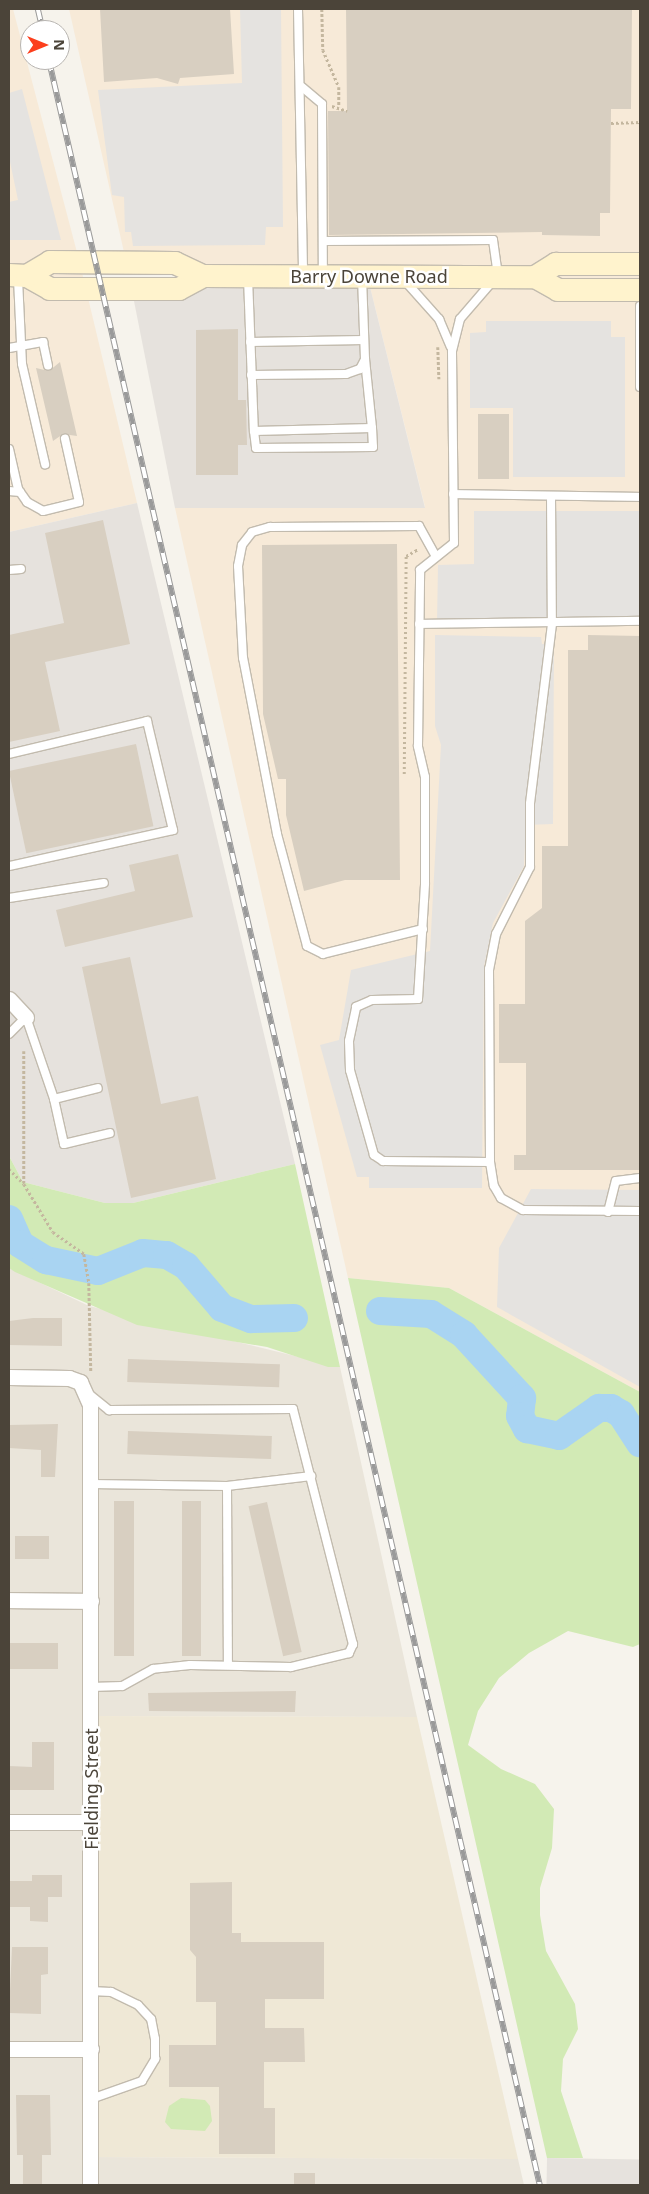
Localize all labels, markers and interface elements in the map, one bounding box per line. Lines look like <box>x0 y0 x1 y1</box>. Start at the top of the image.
north arrow <box>20 20 70 70</box>
text: N <box>50 39 69 51</box>
street label: Barry Downe Road <box>290 265 448 287</box>
street label: Fielding Street <box>80 1728 102 1850</box>

